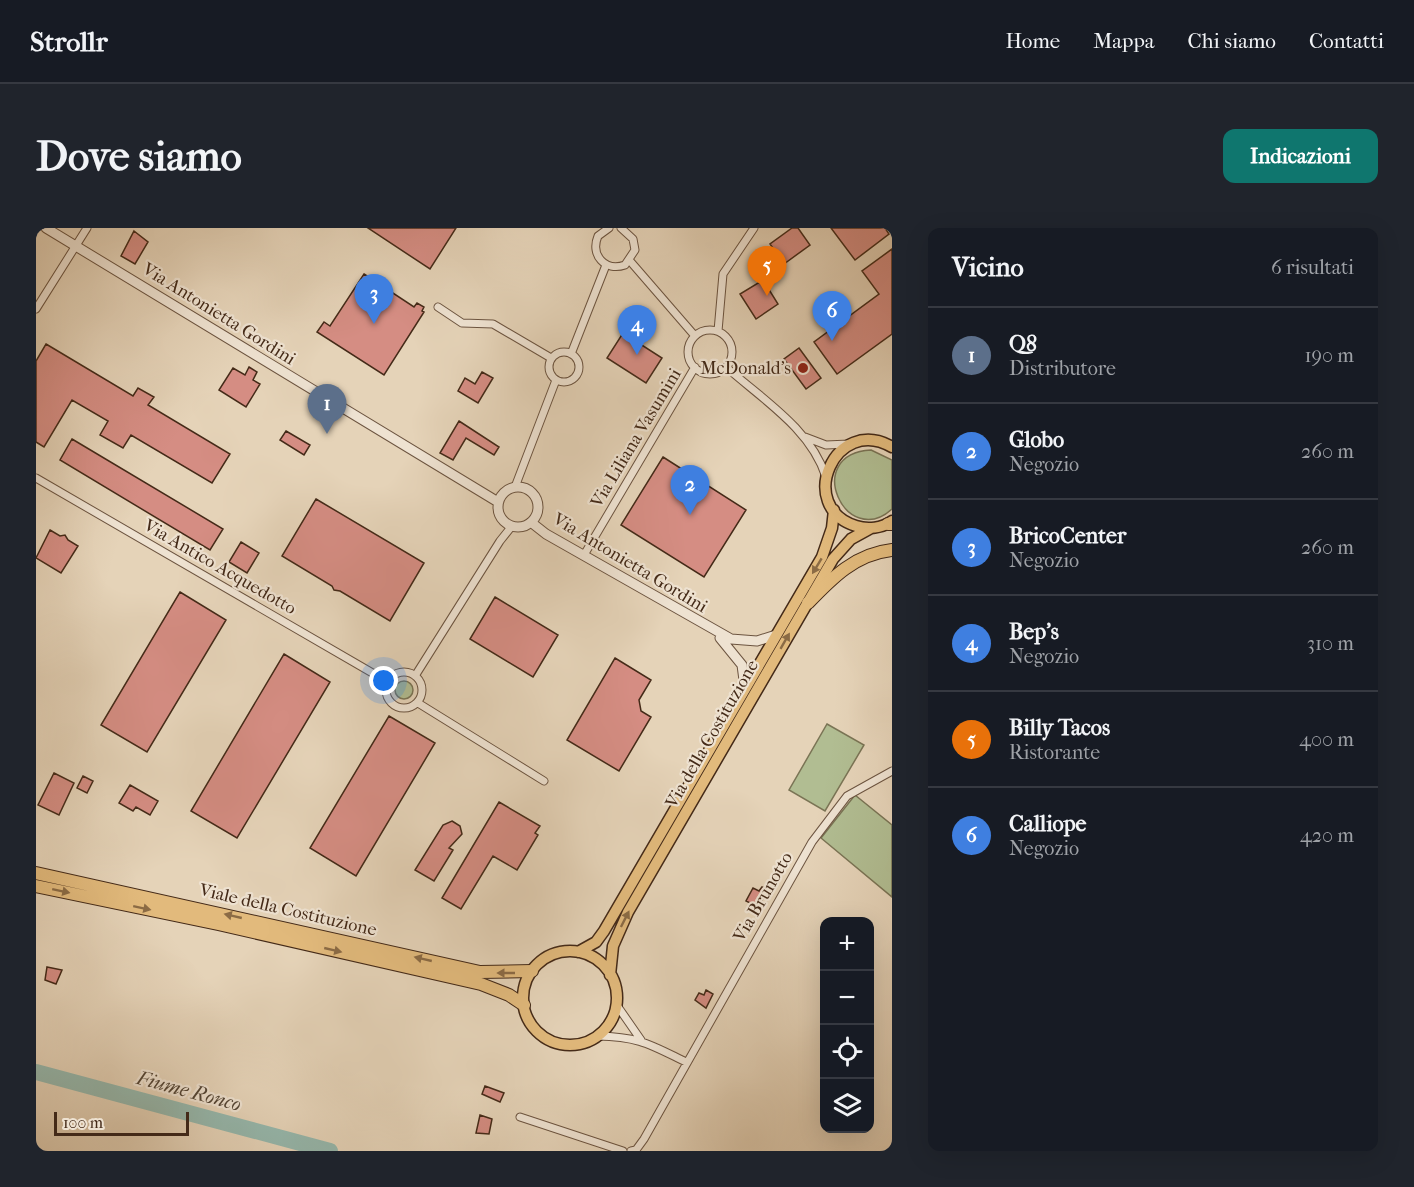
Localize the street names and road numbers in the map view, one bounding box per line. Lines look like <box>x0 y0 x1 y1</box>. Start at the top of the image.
street label: Via Antonietta Gordini <box>138 258 300 370</box>
street label: Via Liliana Vasumini <box>586 364 686 512</box>
street label: Via Antonietta Gordini <box>548 508 712 618</box>
street label: Via Antico Acquedotto <box>139 514 300 619</box>
street label: Via della Costituzione <box>661 656 763 813</box>
street label: Via Brunotto <box>728 848 797 946</box>
street label: Viale della Costituzione <box>196 879 379 941</box>

